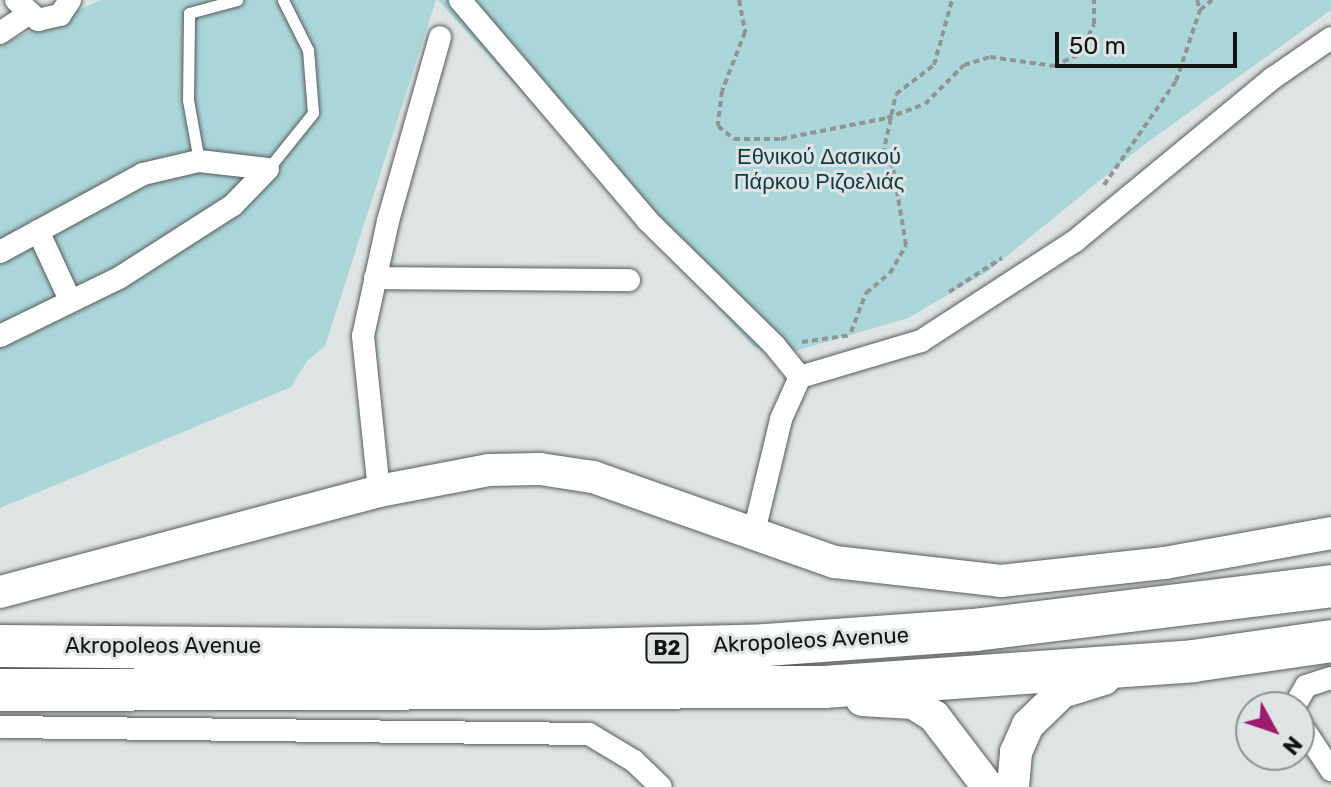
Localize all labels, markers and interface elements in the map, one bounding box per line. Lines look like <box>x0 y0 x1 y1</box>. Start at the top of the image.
scale bar <box>1059 16 1241 66</box>
text: 50 m <box>1069 32 1126 60</box>
park label: Εθνικού Δασικού Πάρκου Ριζοελιάς <box>734 143 904 194</box>
street label: Akropoleos Avenue <box>712 622 910 658</box>
road number: B2 <box>645 632 689 664</box>
street label: Akropoleos Avenue <box>65 633 261 659</box>
north arrow <box>1235 691 1315 771</box>
text: N <box>1277 731 1308 760</box>

